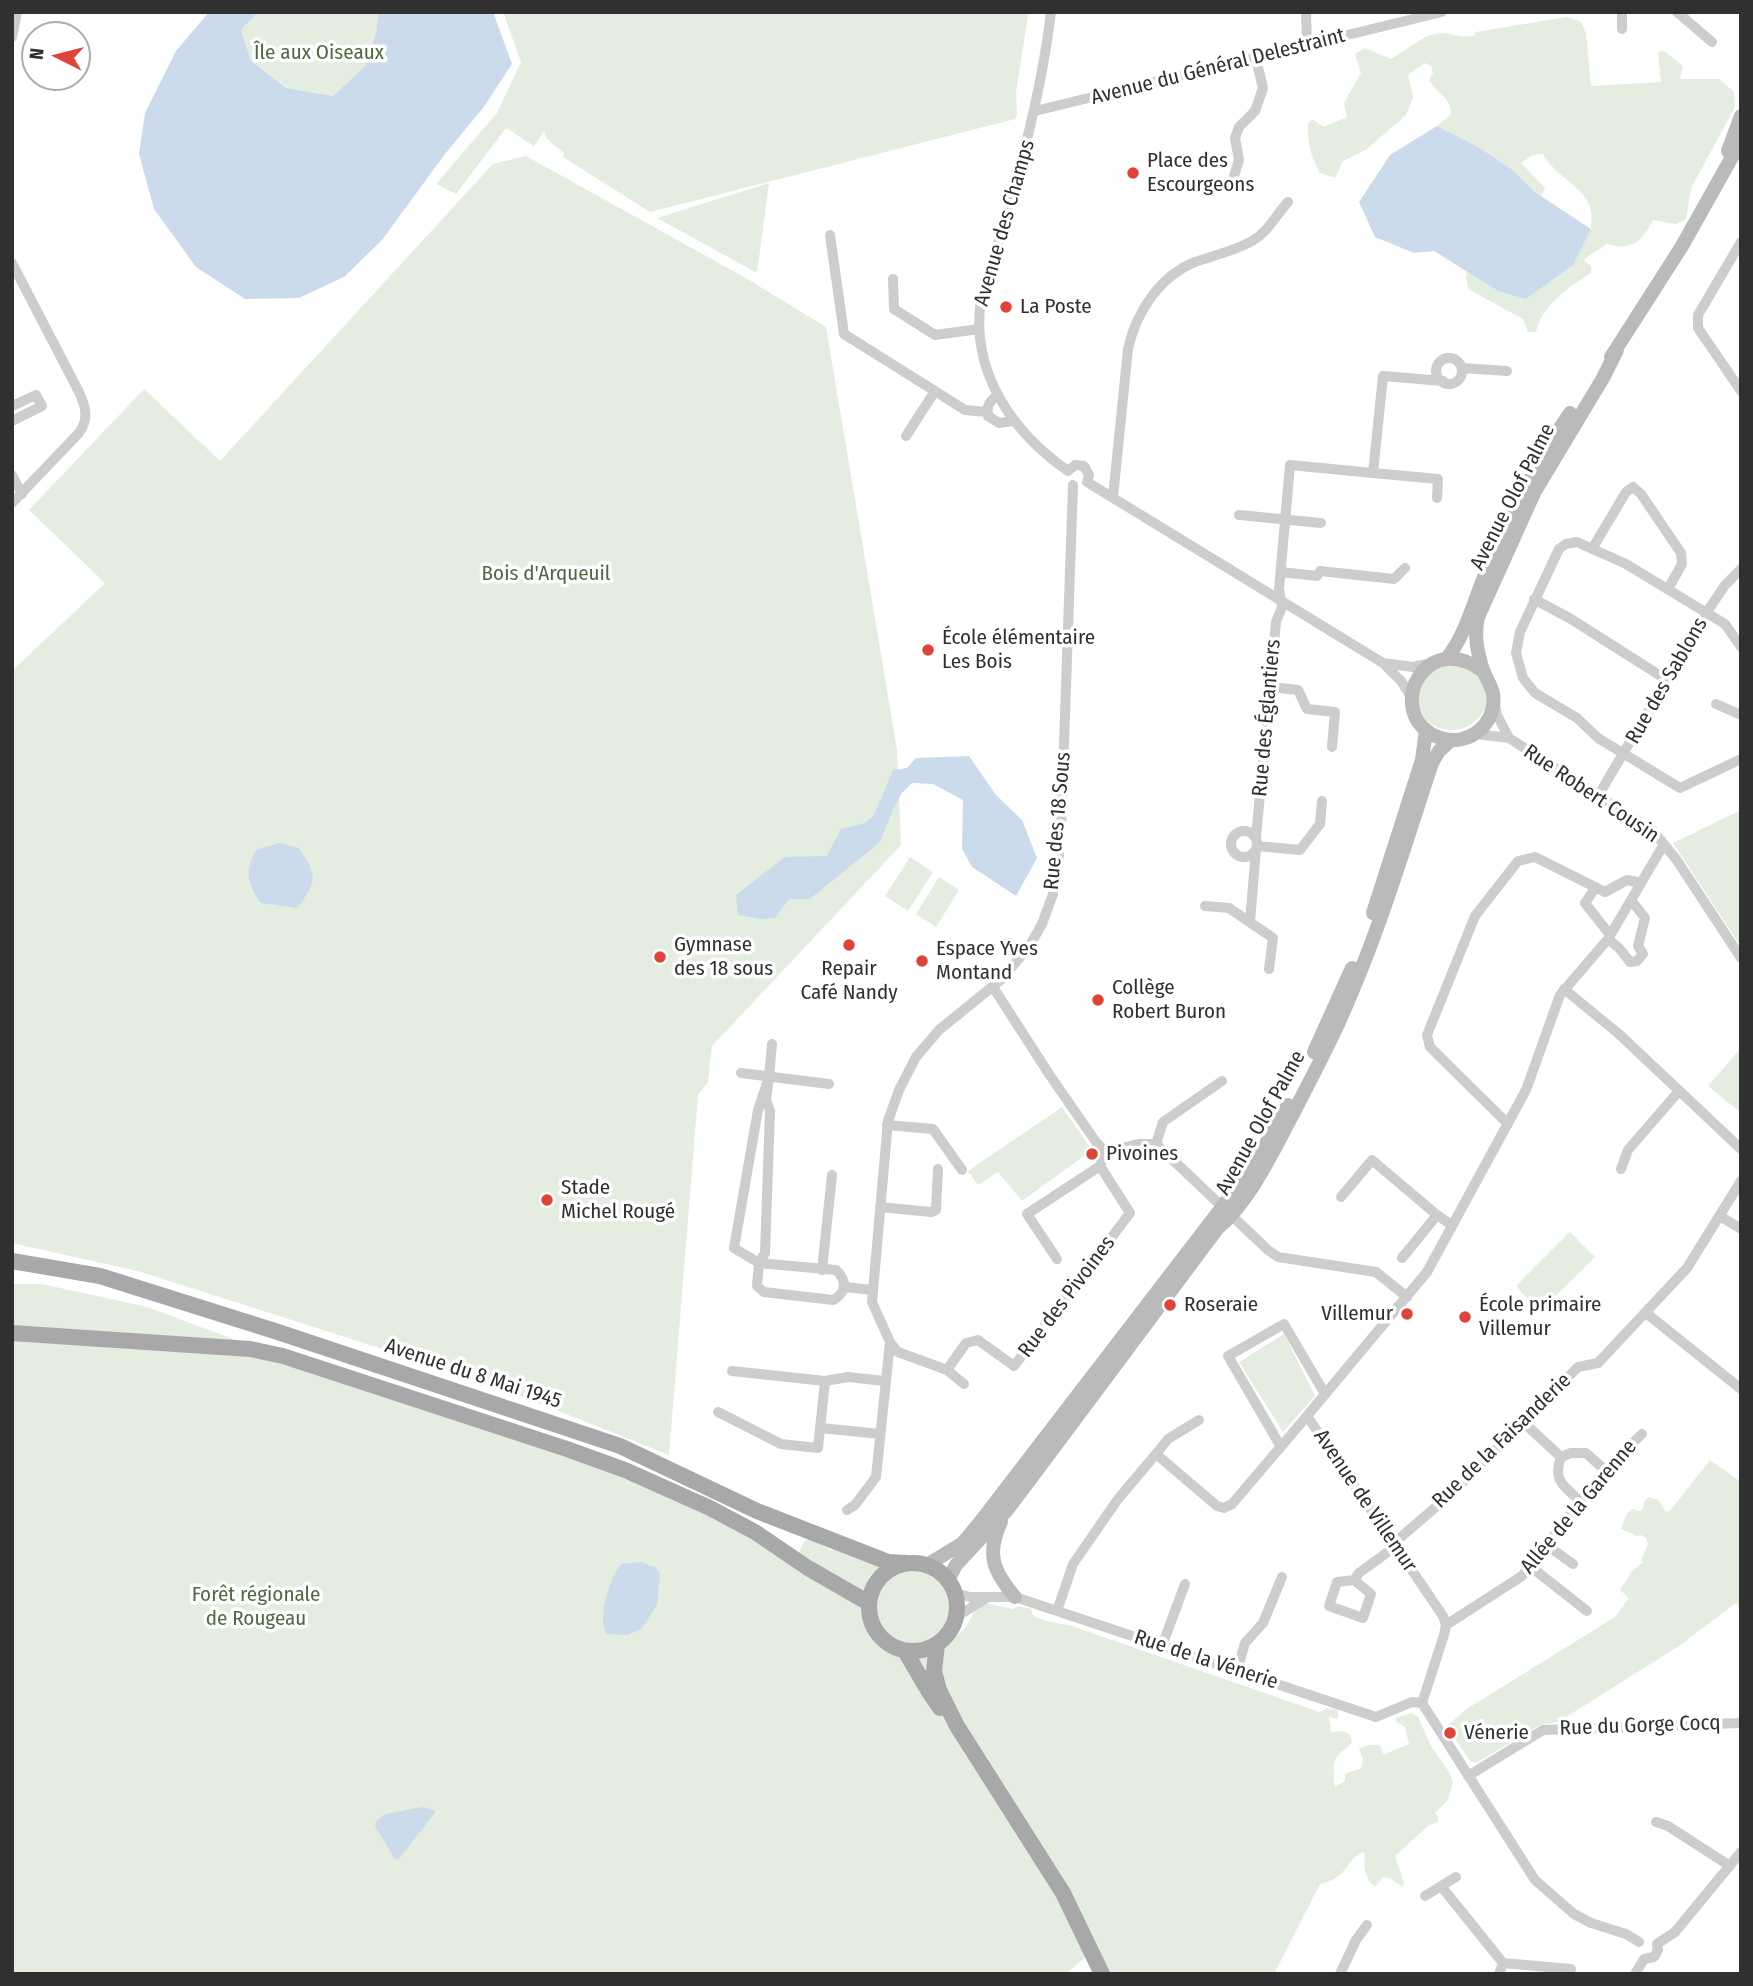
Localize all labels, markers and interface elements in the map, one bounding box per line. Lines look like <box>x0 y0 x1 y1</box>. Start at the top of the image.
north arrow <box>21 21 91 91</box>
street label: Avenue du Général Delestraint <box>1088 23 1348 111</box>
park label: Île aux Oiseaux <box>254 40 384 66</box>
text: N <box>25 47 49 61</box>
street label: Avenue des Champs <box>969 137 1041 309</box>
place label: Place des Escourgeons <box>1147 148 1254 198</box>
marker: Place des Escourgeons <box>1125 165 1141 181</box>
place label: La Poste <box>1020 294 1092 320</box>
marker: La Poste <box>998 299 1014 315</box>
street label: Avenue Olof Palme <box>1465 420 1561 574</box>
park label: Bois d'Arqueuil <box>482 561 610 587</box>
street label: Rue des Sablons <box>1621 613 1713 749</box>
place label: École élémentaire Les Bois <box>942 625 1095 675</box>
street label: Rue des Églantiers <box>1248 638 1286 798</box>
marker: École élémentaire Les Bois <box>920 642 936 658</box>
street label: Rue Robert Cousin <box>1518 739 1664 849</box>
street label: Rue des 18 Sous <box>1039 751 1077 891</box>
place label: Gymnase des 18 sous <box>674 932 773 982</box>
place label: Espace Yves Montand <box>936 936 1038 986</box>
marker: Repair Café Nandy <box>841 937 857 953</box>
marker: Gymnase des 18 sous <box>652 949 668 965</box>
marker: Espace Yves Montand <box>914 953 930 969</box>
place label: Repair Café Nandy <box>801 956 897 1006</box>
place label: Collège Robert Buron <box>1112 975 1226 1025</box>
marker: Collège Robert Buron <box>1090 992 1106 1008</box>
street label: Avenue Olof Palme <box>1211 1046 1311 1200</box>
place label: Pivoines <box>1106 1141 1178 1167</box>
marker: Pivoines <box>1084 1146 1100 1162</box>
place label: Stade Michel Rougé <box>561 1175 675 1225</box>
marker: Stade Michel Rougé <box>539 1192 555 1208</box>
street label: Rue des Pivoines <box>1013 1231 1121 1363</box>
place label: Roseraie <box>1184 1292 1258 1318</box>
place label: École primaire Villemur <box>1479 1292 1601 1342</box>
marker: Roseraie <box>1162 1297 1178 1313</box>
place label: Villemur <box>1321 1301 1393 1327</box>
marker: Villemur <box>1399 1306 1415 1322</box>
marker: École primaire Villemur <box>1457 1309 1473 1325</box>
street label: Avenue du 8 Mai 1945 <box>382 1334 564 1414</box>
street label: Rue de la Faisanderie <box>1427 1368 1577 1514</box>
street label: Avenue de Villemur <box>1308 1425 1422 1577</box>
street label: Allée de la Garenne <box>1516 1435 1642 1579</box>
park label: Forêt régionale de Rougeau <box>192 1582 320 1632</box>
street label: Rue de la Vénerie <box>1131 1625 1281 1695</box>
street label: Rue du Gorge Cocq <box>1559 1711 1721 1741</box>
place label: Vénerie <box>1464 1720 1529 1746</box>
marker: Vénerie <box>1442 1725 1458 1741</box>

